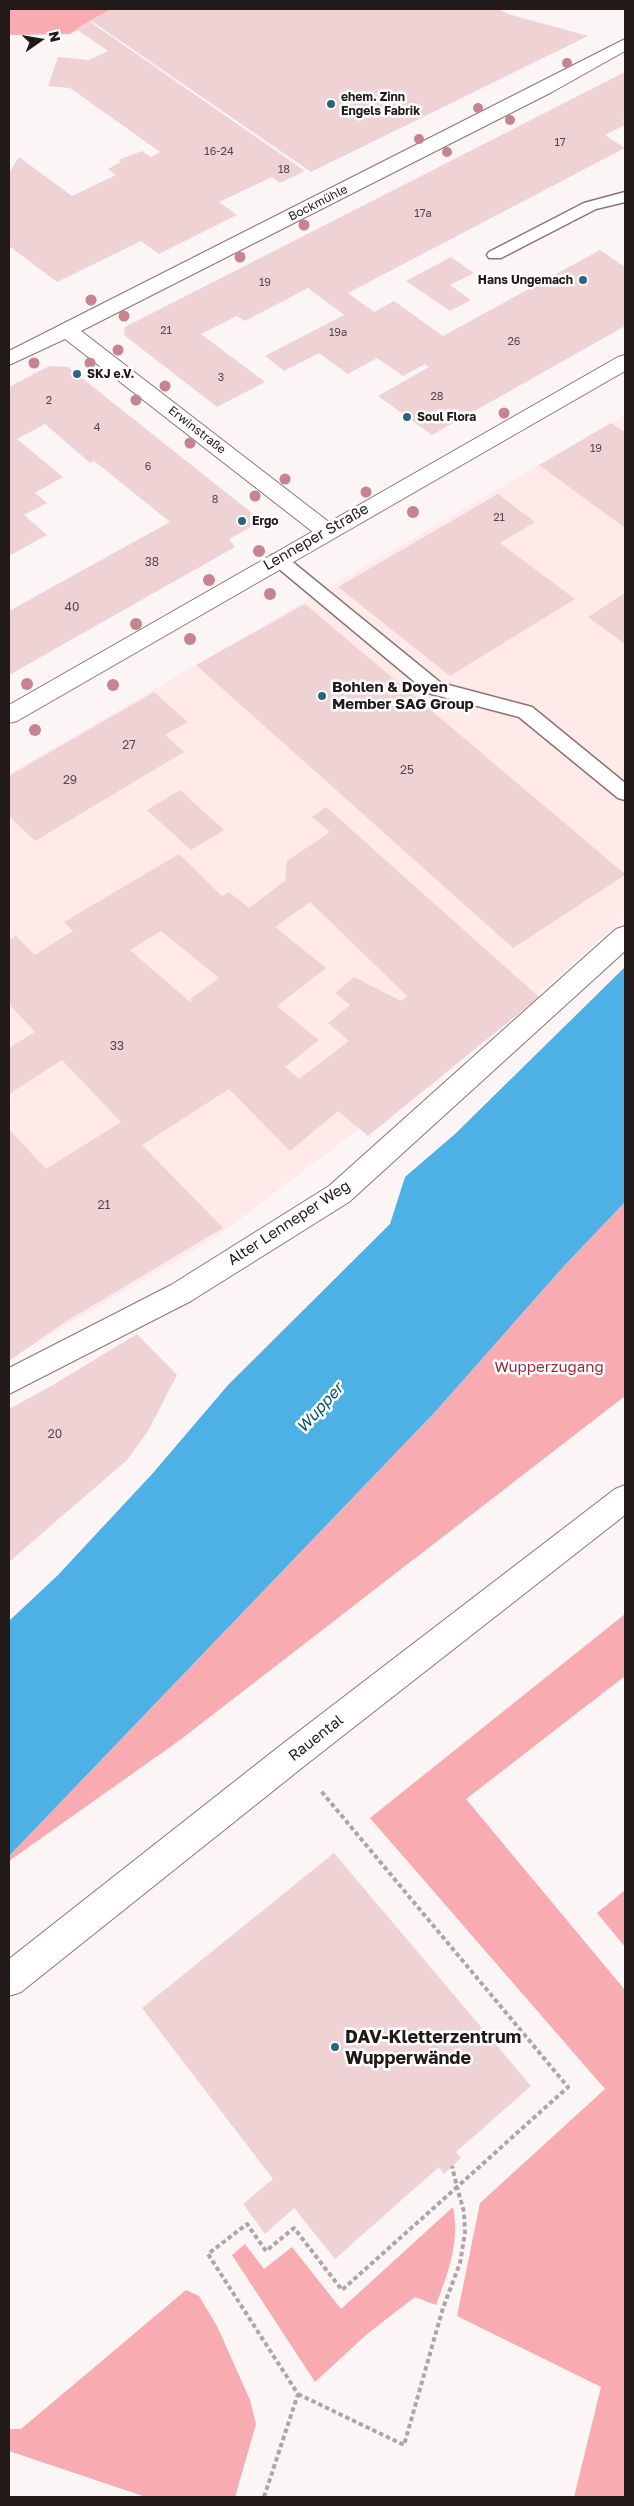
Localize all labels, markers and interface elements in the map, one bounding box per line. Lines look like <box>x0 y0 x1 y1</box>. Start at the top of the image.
north arrow <box>15 15 65 65</box>
text: N <box>46 29 65 44</box>
place label: ehem. Zinn Engels Fabrik <box>341 90 420 118</box>
marker: ehem. Zinn Engels Fabrik <box>325 98 337 110</box>
house number: 17 <box>554 136 566 150</box>
house number: 16-24 <box>204 145 234 159</box>
house number: 18 <box>278 163 290 177</box>
street label: Bockmühle <box>286 182 350 224</box>
house number: 17a <box>414 207 432 221</box>
place label: Hans Ungemach <box>478 273 573 287</box>
marker: Hans Ungemach <box>577 274 589 286</box>
house number: 19 <box>259 276 271 290</box>
house number: 21 <box>160 324 172 338</box>
house number: 19a <box>329 326 347 340</box>
house number: 26 <box>507 335 521 349</box>
place label: SKJ e.V. <box>87 367 134 381</box>
marker: SKJ e.V. <box>71 368 83 380</box>
house number: 3 <box>218 371 224 385</box>
house number: 28 <box>430 390 444 404</box>
house number: 2 <box>46 394 52 408</box>
street label: Erwinstraße <box>165 403 229 457</box>
place label: Soul Flora <box>417 410 476 424</box>
marker: Soul Flora <box>401 411 413 423</box>
house number: 4 <box>94 421 100 435</box>
house number: 19 <box>590 442 602 456</box>
house number: 6 <box>145 460 151 474</box>
house number: 8 <box>212 493 218 507</box>
street label: Lenneper Straße <box>260 500 372 574</box>
house number: 21 <box>493 511 505 525</box>
place label: Ergo <box>252 514 279 528</box>
marker: Ergo <box>236 515 248 527</box>
house number: 38 <box>145 555 159 569</box>
house number: 40 <box>65 600 79 614</box>
place label: Bohlen & Doyen Member SAG Group <box>332 678 474 713</box>
marker: Bohlen & Doyen Member SAG Group <box>316 690 328 702</box>
house number: 27 <box>122 738 136 752</box>
house number: 25 <box>400 763 414 777</box>
house number: 29 <box>63 773 77 787</box>
house number: 33 <box>110 1039 124 1053</box>
street label: Alter Lenneper Weg <box>225 1177 353 1269</box>
house number: 21 <box>98 1198 110 1212</box>
park label: Wupperzugang <box>494 1358 604 1376</box>
water label: Wupper <box>293 1379 347 1437</box>
house number: 20 <box>48 1427 62 1441</box>
street label: Rauental <box>285 1711 347 1765</box>
place label: DAV-Kletterzentrum Wupperwände <box>345 2026 521 2068</box>
marker: DAV-Kletterzentrum Wupperwände <box>329 2041 341 2053</box>

